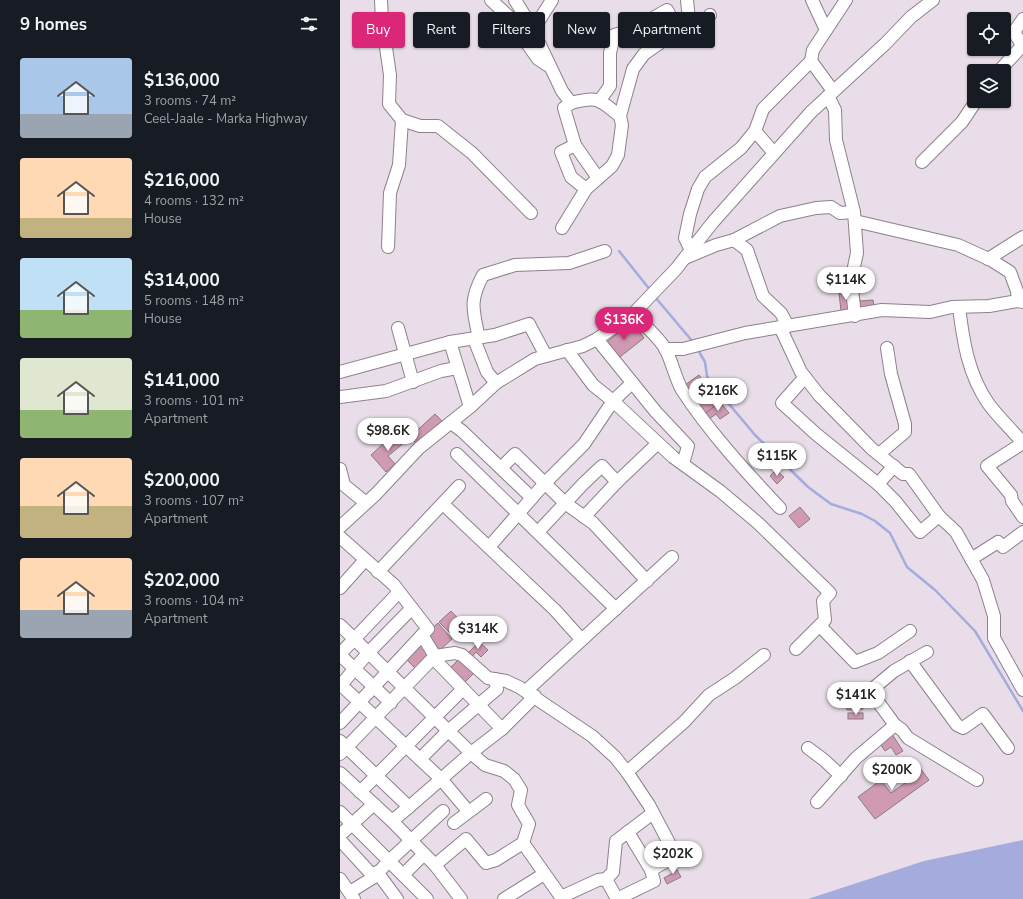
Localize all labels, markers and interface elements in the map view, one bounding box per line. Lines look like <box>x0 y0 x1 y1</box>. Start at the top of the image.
chip: Buy <box>352 12 405 48</box>
chip: Rent <box>413 12 470 48</box>
chip: Filters <box>478 12 545 48</box>
chip: New <box>553 12 610 48</box>
chip: Apartment <box>618 12 715 48</box>
map controls <box>967 12 1011 108</box>
button: locate <box>967 12 1011 56</box>
text: 9 homes <box>20 13 87 36</box>
icon: filters <box>298 13 320 35</box>
button: layers <box>967 64 1011 108</box>
text: $136,000 <box>144 69 220 92</box>
icon: home <box>52 74 100 122</box>
text: 3 rooms · 74 m² <box>144 92 236 110</box>
text: Ceel-Jaale - Marka Highway <box>144 110 307 128</box>
text: $216,000 <box>144 169 220 192</box>
icon: home <box>52 174 100 222</box>
text: 4 rooms · 132 m² <box>144 192 244 210</box>
text: House <box>144 210 182 228</box>
pin: $114K <box>818 267 874 301</box>
text: $314,000 <box>144 269 220 292</box>
text: $114K <box>826 271 866 289</box>
icon: home <box>52 274 100 322</box>
text: 5 rooms · 148 m² <box>144 292 244 310</box>
pin: $136K <box>596 307 652 341</box>
text: House <box>144 310 182 328</box>
text: $136K <box>604 311 644 329</box>
text: $141,000 <box>144 369 220 392</box>
icon: home <box>52 374 100 422</box>
pin: $216K <box>690 378 746 412</box>
text: $216K <box>698 382 738 400</box>
text: 3 rooms · 101 m² <box>144 392 244 410</box>
text: Apartment <box>144 410 207 428</box>
pin: $98.6K <box>355 418 421 452</box>
text: $98.6K <box>366 422 410 440</box>
pin: $115K <box>749 443 805 477</box>
text: $115K <box>757 447 797 465</box>
text: $200,000 <box>144 469 220 492</box>
icon: home <box>52 474 100 522</box>
text: 3 rooms · 107 m² <box>144 492 244 510</box>
text: Apartment <box>144 510 207 528</box>
text: $202,000 <box>144 569 220 592</box>
icon: home <box>52 574 100 622</box>
text: 3 rooms · 104 m² <box>144 592 244 610</box>
text: Apartment <box>144 610 207 628</box>
pin: $314K <box>450 616 506 650</box>
text: $314K <box>458 620 498 638</box>
pin: $141K <box>828 682 884 716</box>
text: $141K <box>836 686 876 704</box>
pin: $200K <box>864 757 920 791</box>
text: $200K <box>872 761 912 779</box>
pin: $202K <box>645 841 701 875</box>
text: $202K <box>653 845 693 863</box>

